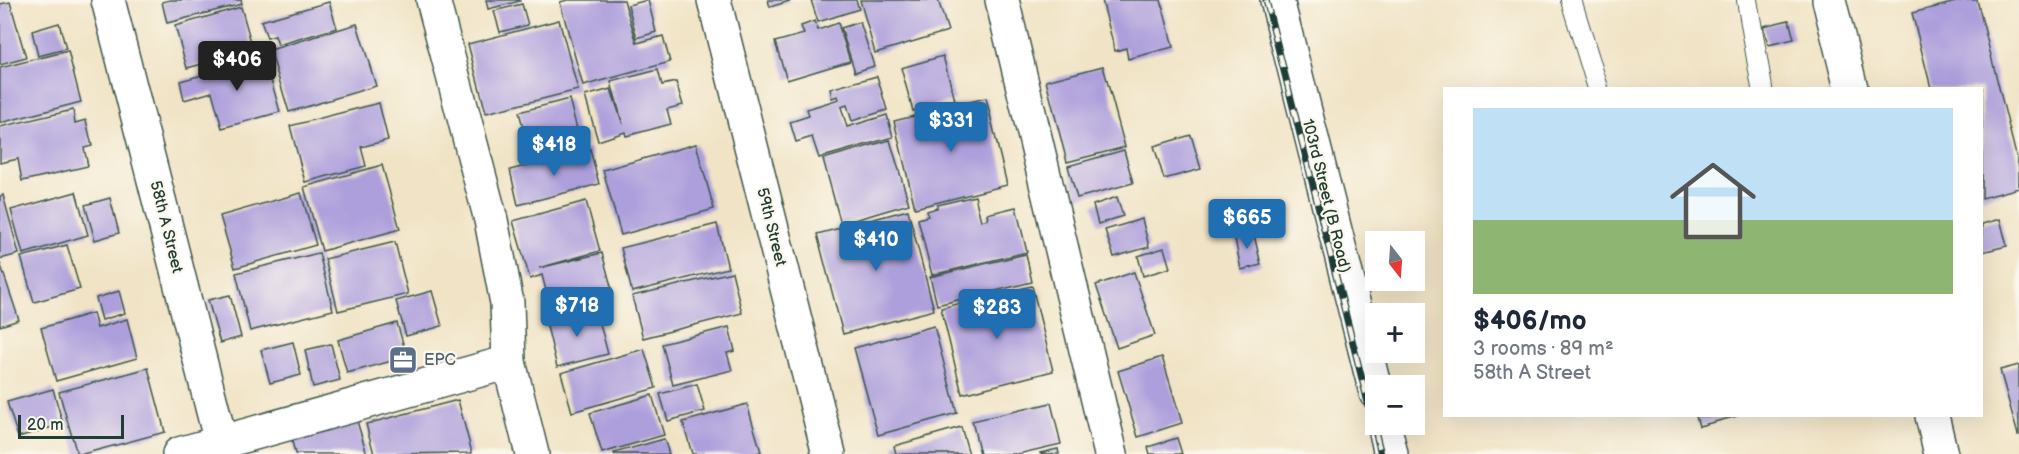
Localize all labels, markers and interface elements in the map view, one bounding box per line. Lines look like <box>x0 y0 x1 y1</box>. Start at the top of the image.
pin: $406 <box>201 41 273 92</box>
text: $406 <box>212 48 262 72</box>
pin: $331 <box>915 102 987 153</box>
text: $331 <box>929 109 973 133</box>
street label: 103rd Street (B Road) <box>1298 117 1354 275</box>
pin: $418 <box>518 126 590 177</box>
text: $418 <box>532 133 577 157</box>
icon: home <box>1659 147 1767 255</box>
street label: 58th A Street <box>145 179 187 275</box>
street label: 59th Street <box>752 186 790 268</box>
pin: $665 <box>1211 199 1283 250</box>
text: $665 <box>1223 206 1271 230</box>
pin: $410 <box>840 221 912 272</box>
text: $410 <box>853 228 899 252</box>
north arrow <box>1365 231 1425 291</box>
map controls <box>1365 231 1425 435</box>
pin: $718 <box>541 287 613 338</box>
pin: $283 <box>961 289 1033 340</box>
text: $718 <box>555 294 599 318</box>
text: $283 <box>973 296 1021 320</box>
button: + <box>1365 303 1425 363</box>
text: $406/mo <box>1473 306 1587 337</box>
text: 3 rooms · 89 m² <box>1473 337 1614 361</box>
office icon: EPC <box>387 344 419 376</box>
place label: EPC <box>424 351 456 370</box>
text: 58th A Street <box>1473 361 1591 385</box>
button: − <box>1365 375 1425 435</box>
scale bar <box>18 412 124 440</box>
text: 20 m <box>27 416 63 435</box>

